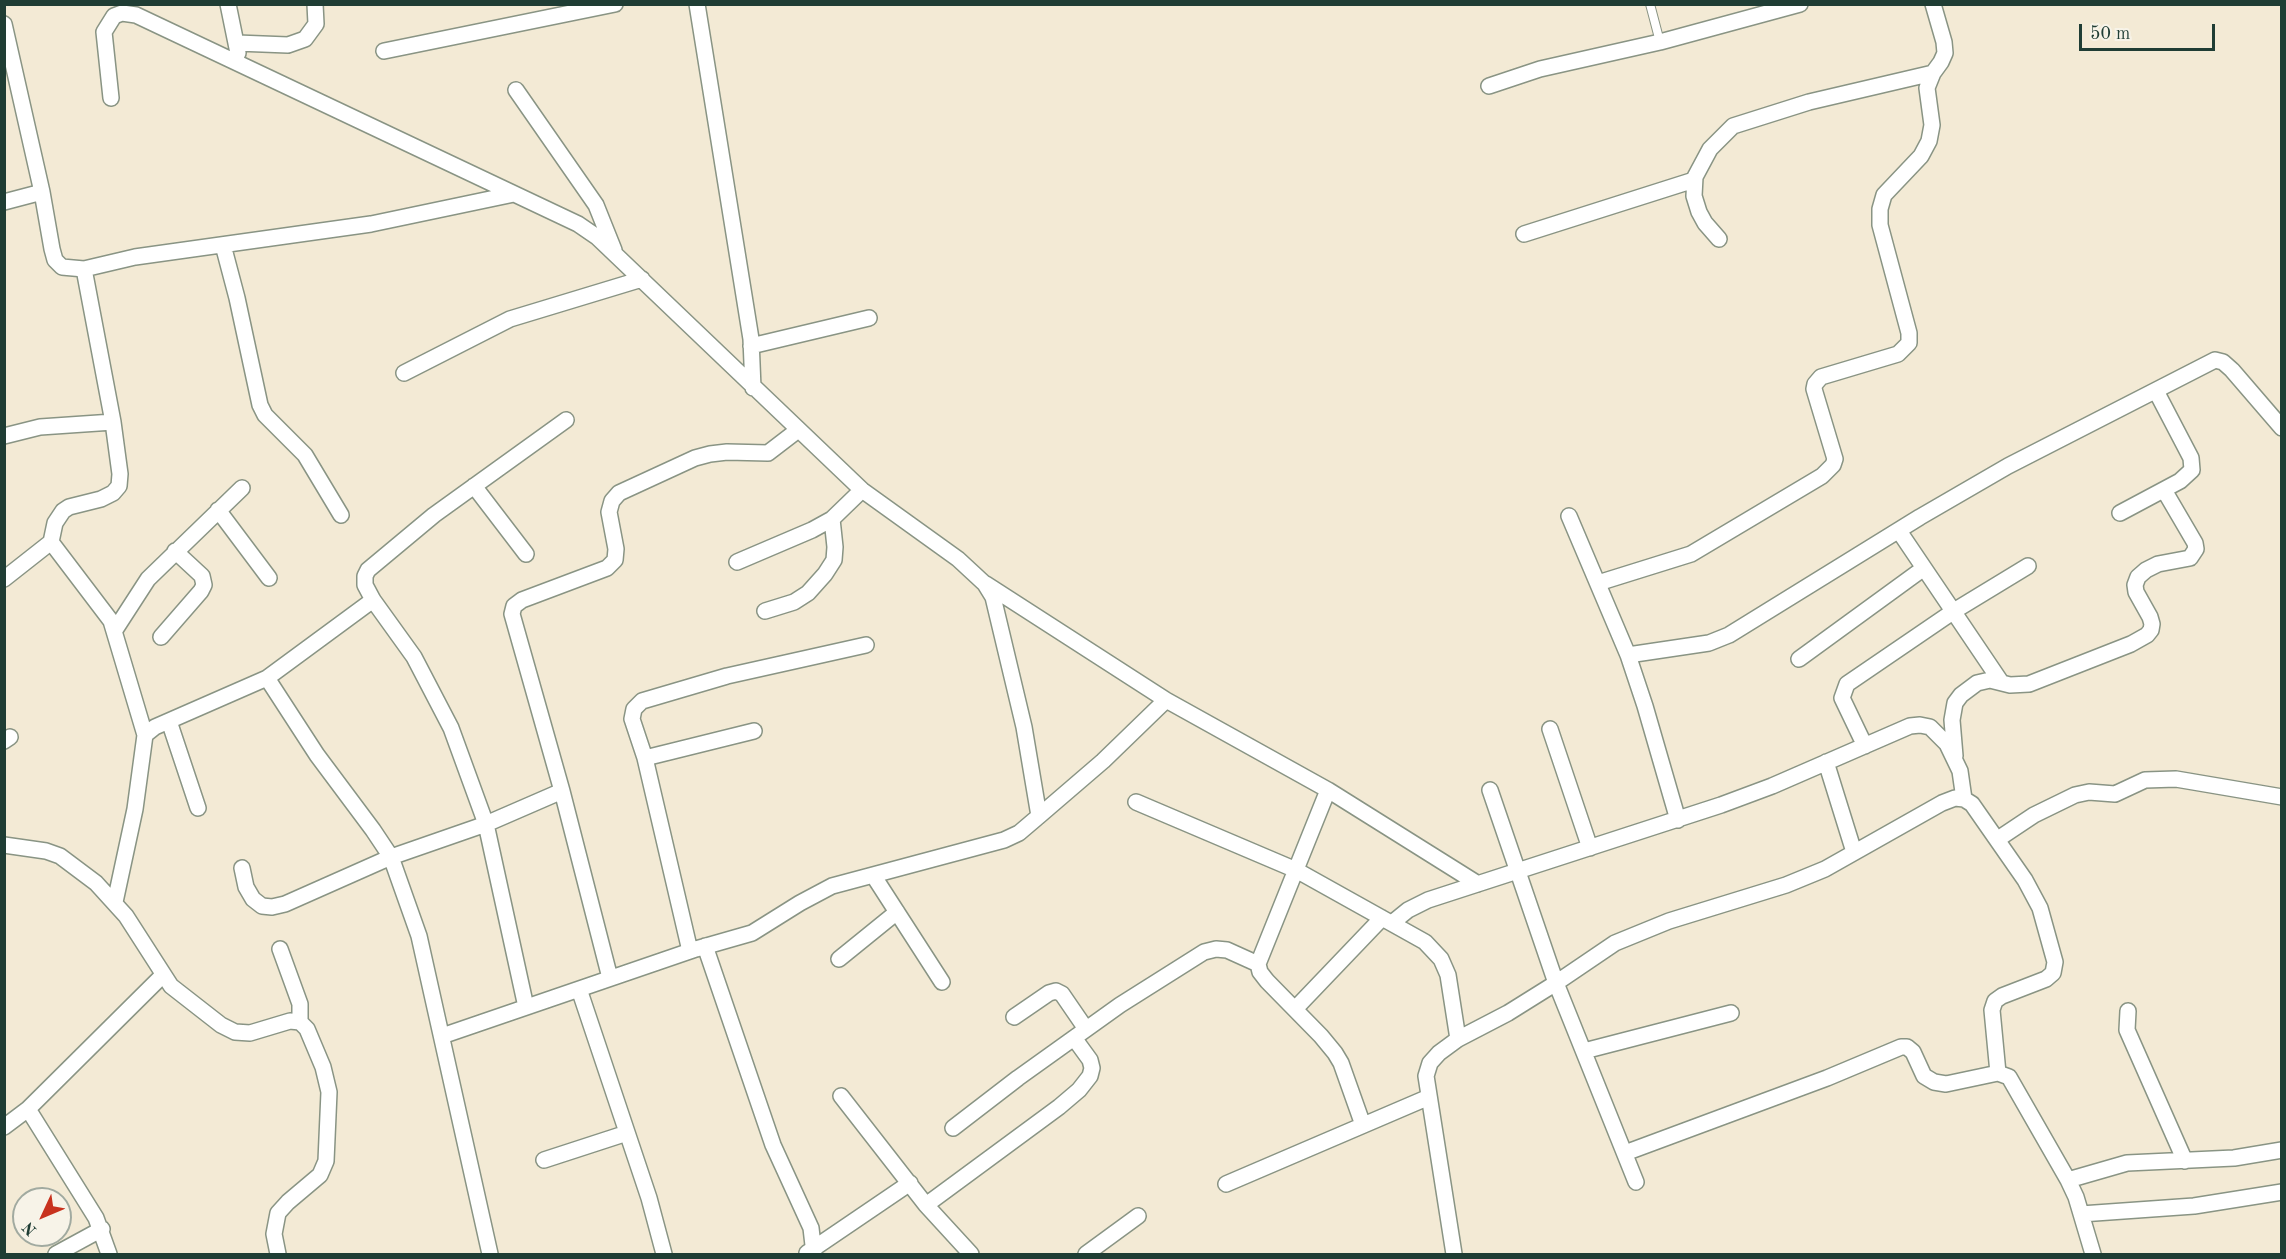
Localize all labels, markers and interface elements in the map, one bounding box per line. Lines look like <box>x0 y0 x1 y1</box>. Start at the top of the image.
scale bar <box>2082 12 2218 50</box>
text: 50 m <box>2090 25 2130 43</box>
north arrow <box>12 1187 72 1247</box>
text: N <box>20 1218 41 1238</box>

